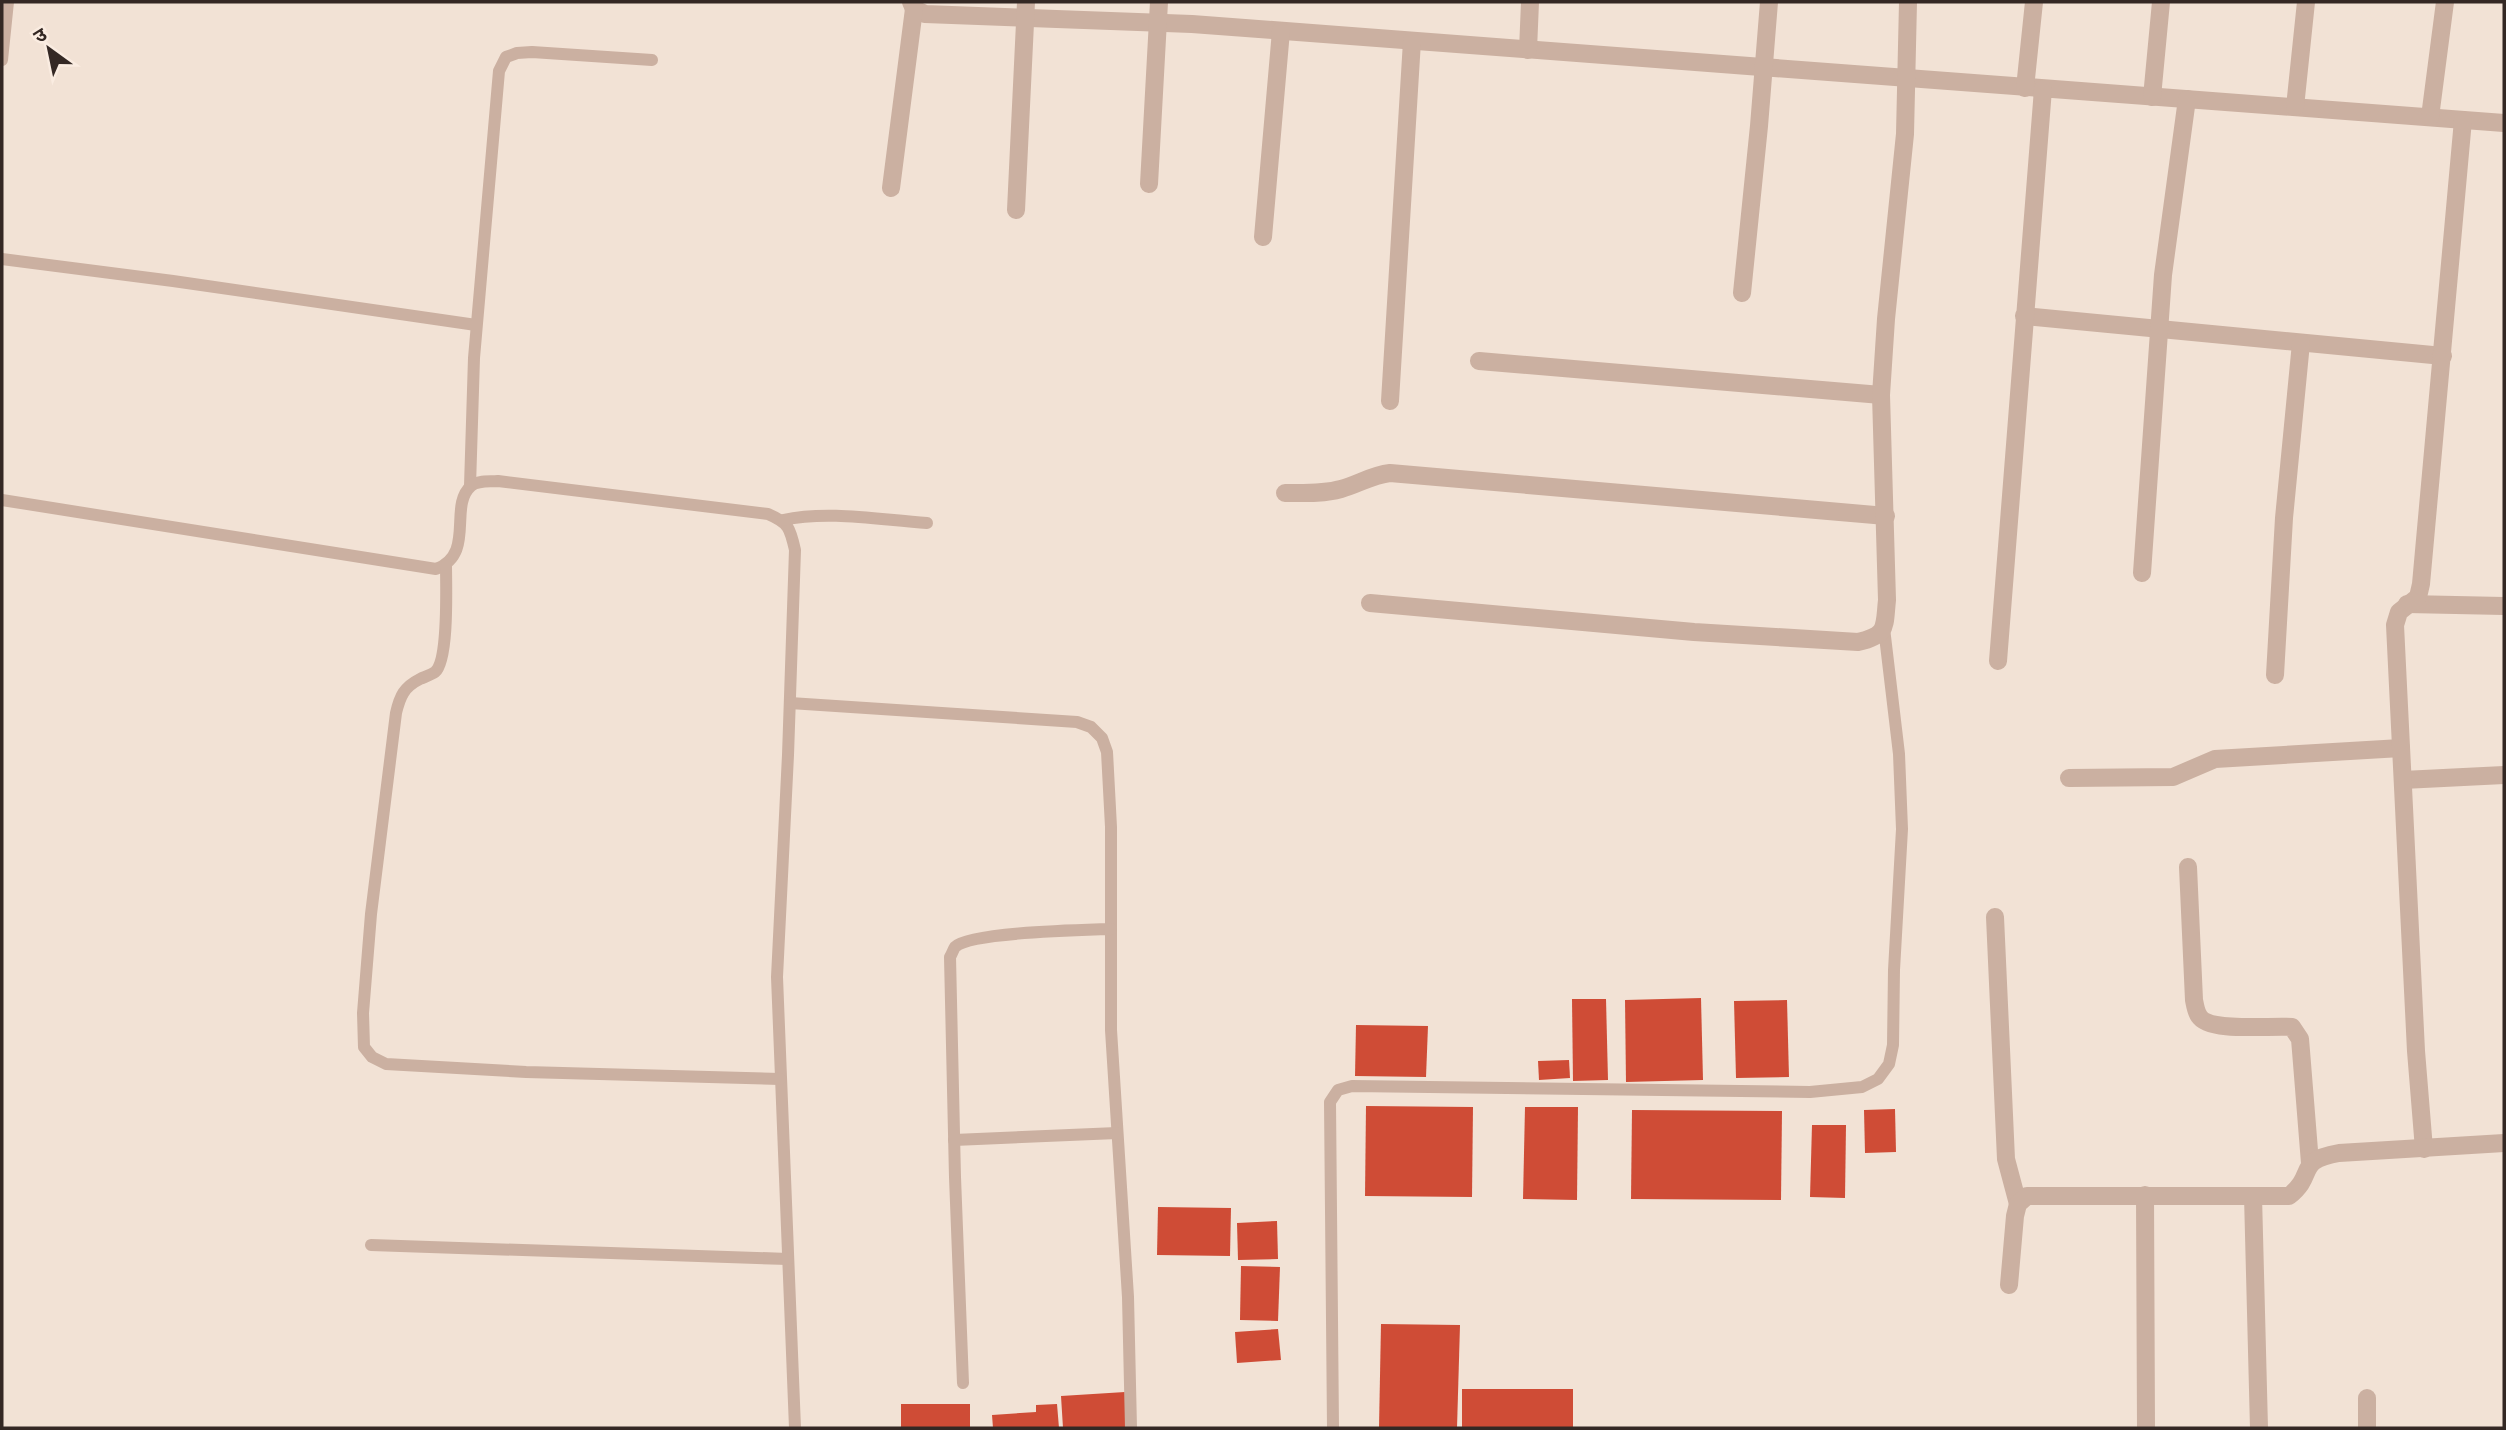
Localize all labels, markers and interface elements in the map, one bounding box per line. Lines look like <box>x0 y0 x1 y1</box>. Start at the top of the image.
north arrow <box>14 14 84 84</box>
text: उ <box>29 22 52 48</box>

